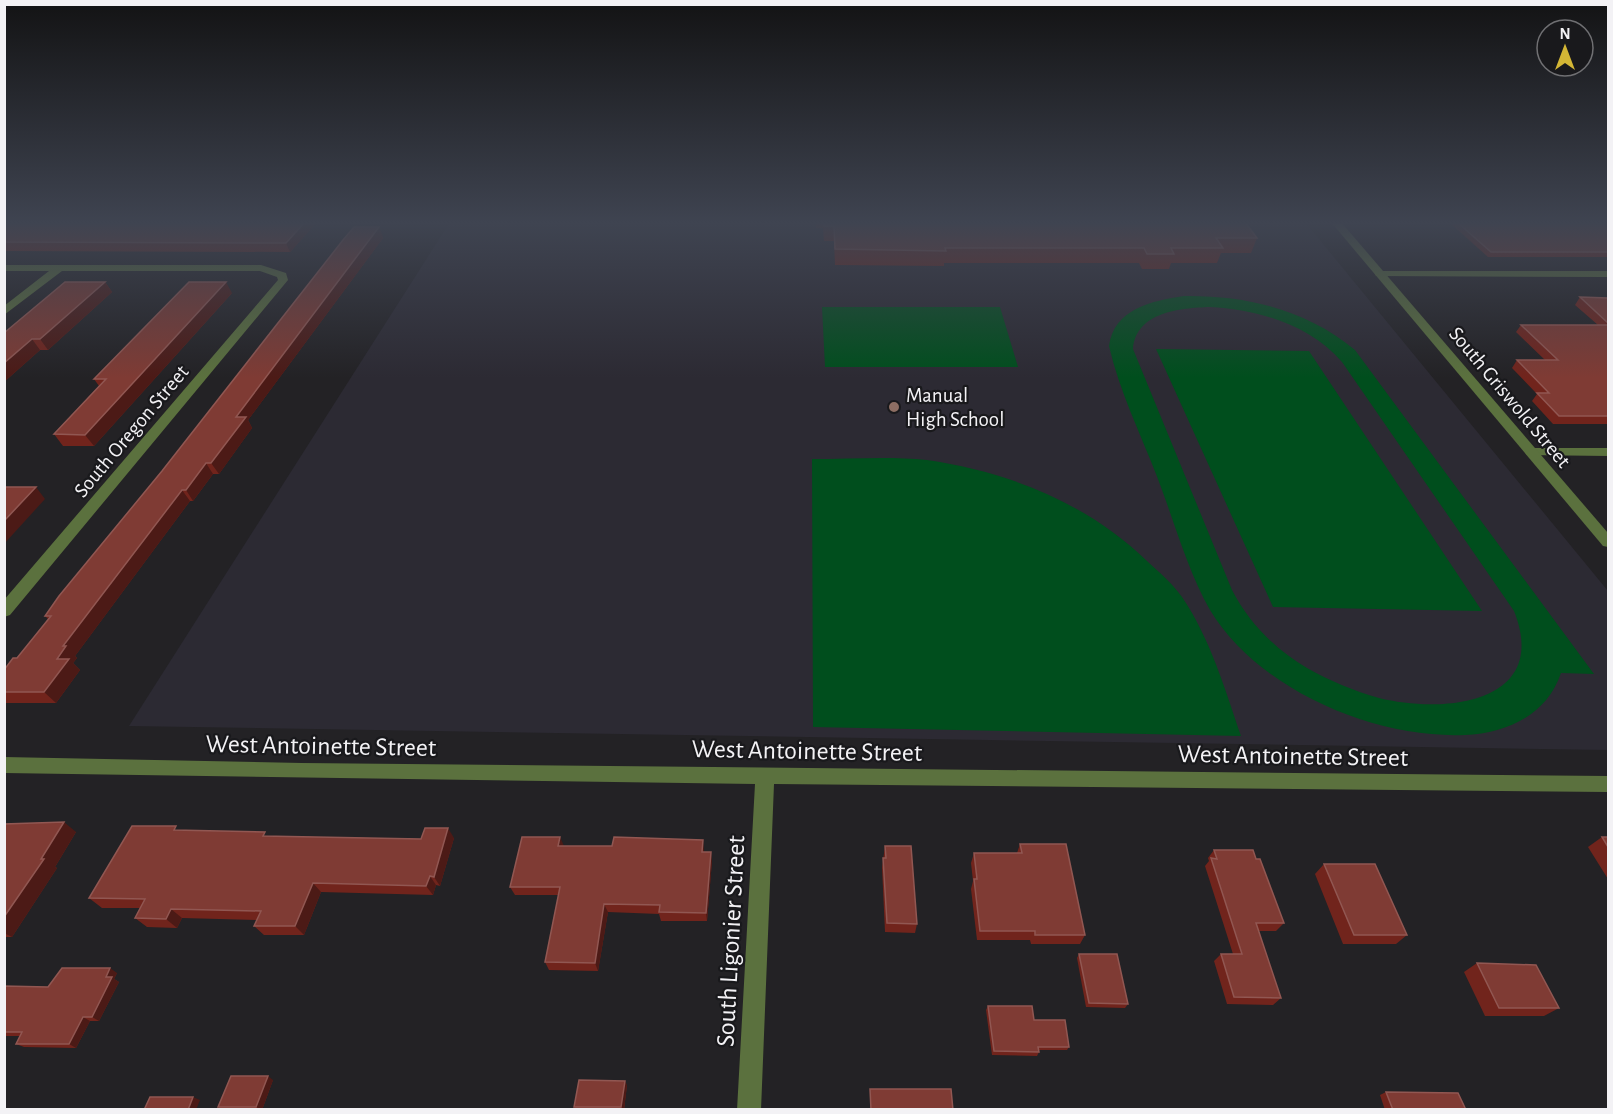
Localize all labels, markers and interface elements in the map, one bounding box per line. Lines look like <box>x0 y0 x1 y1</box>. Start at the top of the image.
north arrow <box>1535 18 1595 78</box>
text: N <box>1559 26 1571 42</box>
street label: South Griswold Street <box>1445 323 1575 472</box>
street label: South Oregon Street <box>70 361 193 501</box>
place label: Manual High School <box>906 385 1004 430</box>
marker: Manual High School <box>887 400 901 414</box>
street label: West Antoinette Street <box>205 731 436 761</box>
street label: West Antoinette Street <box>691 736 922 766</box>
street label: West Antoinette Street <box>1177 741 1408 771</box>
street label: South Ligonier Street <box>712 835 750 1047</box>

